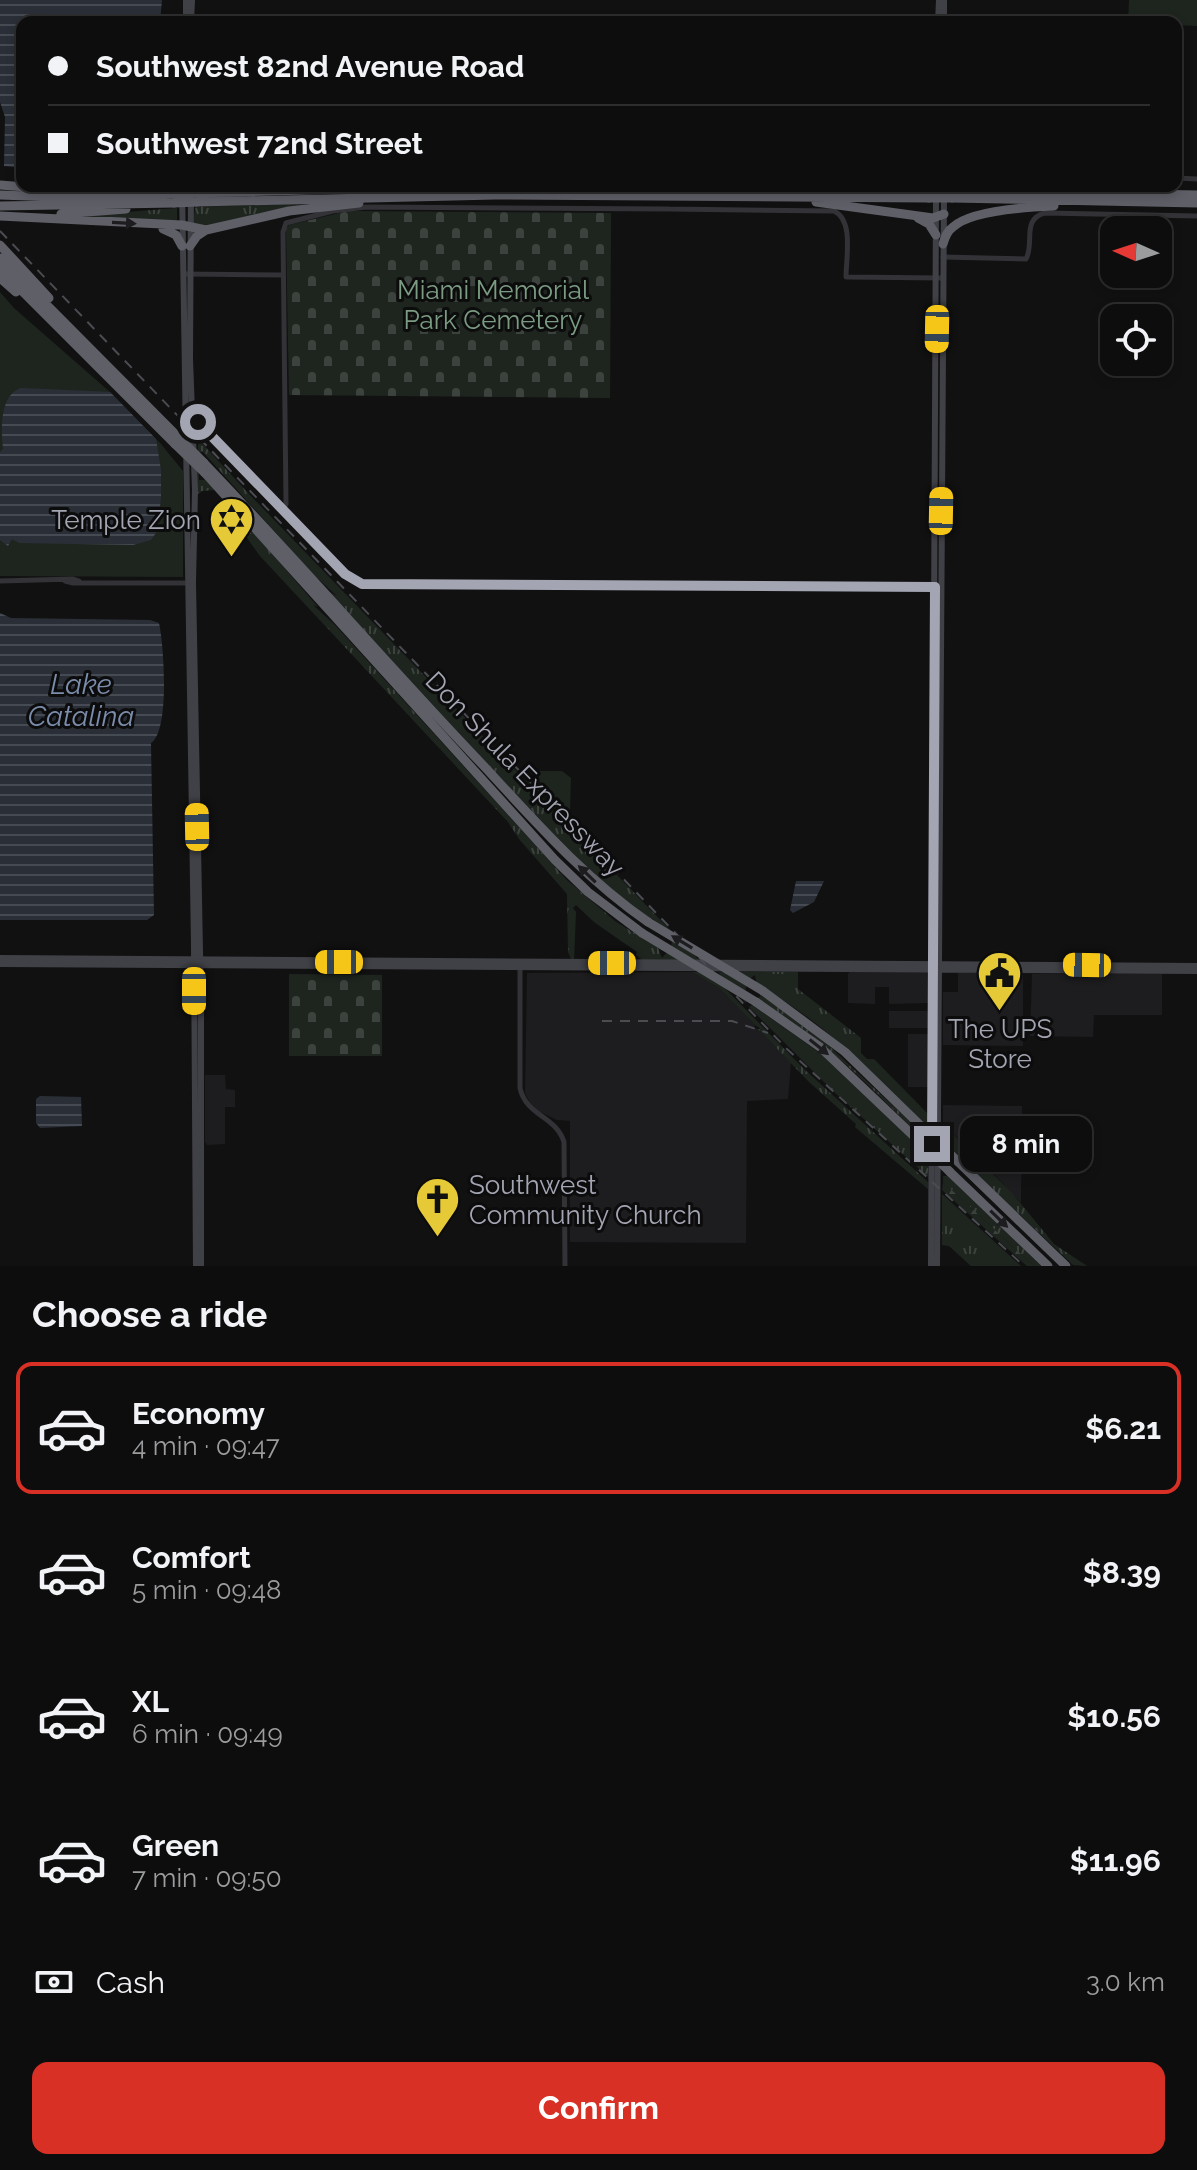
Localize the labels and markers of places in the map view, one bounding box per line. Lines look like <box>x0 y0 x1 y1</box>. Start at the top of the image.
synagogue icon: Temple Zion <box>208 496 256 559</box>
place label: Temple Zion <box>51 505 201 535</box>
public building icon: The UPS Store <box>976 950 1024 1013</box>
place label: The UPS Store <box>948 1014 1052 1074</box>
place label: Southwest Community Church <box>469 1170 702 1230</box>
church icon: Southwest Community Church <box>414 1176 462 1239</box>

